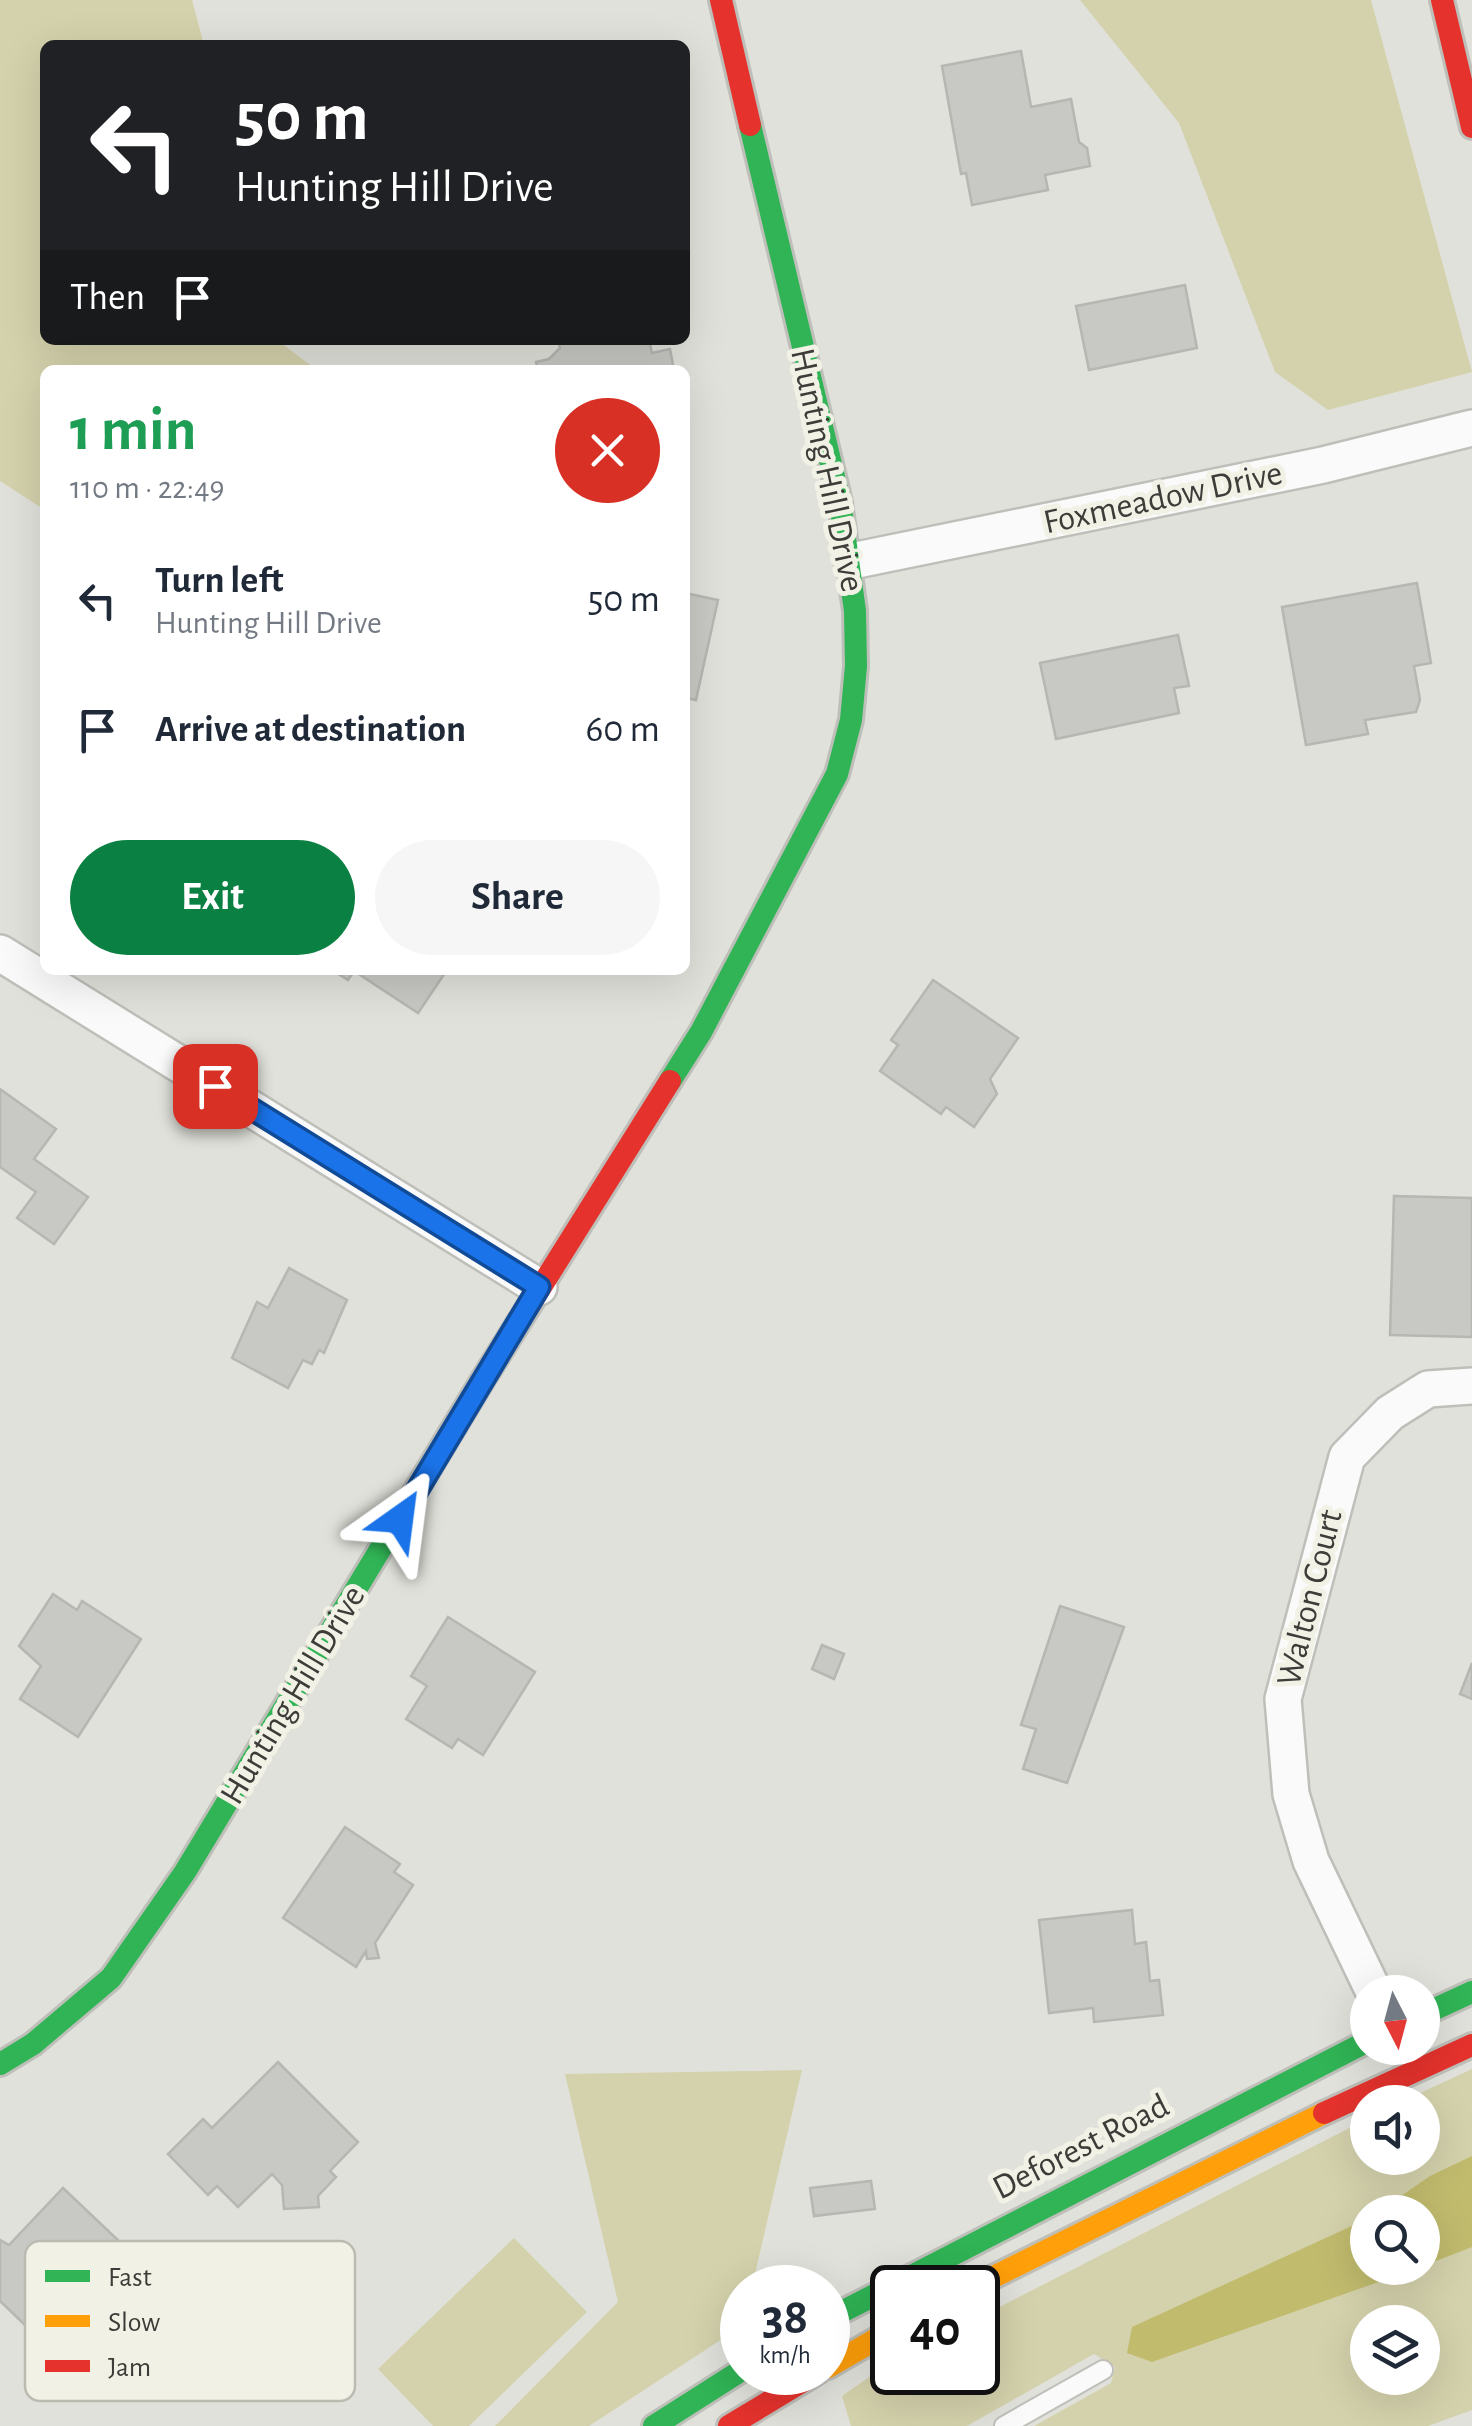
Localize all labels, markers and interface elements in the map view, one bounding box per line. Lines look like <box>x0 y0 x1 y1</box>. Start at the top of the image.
icon: left <box>70 80 200 210</box>
text: 50 m <box>235 83 369 153</box>
text: Hunting Hill Drive <box>235 165 554 210</box>
icon: arrive <box>165 270 220 325</box>
text: Then <box>70 279 145 317</box>
street label: Hunting Hill Drive <box>784 345 870 595</box>
button: close <box>555 398 660 503</box>
text: 1 min <box>70 401 196 461</box>
street label: Foxmeadow Drive <box>1040 456 1286 540</box>
text: 110 m · 22:49 <box>70 472 225 504</box>
text: Turn left <box>155 562 283 600</box>
icon: left <box>70 573 125 628</box>
text: 50 m <box>587 581 660 619</box>
text: Hunting Hill Drive <box>155 607 382 639</box>
icon: arrive <box>70 703 125 758</box>
text: Arrive at destination <box>155 711 466 749</box>
text: 60 m <box>585 711 660 749</box>
button: Exit <box>70 840 355 955</box>
button: Share <box>375 840 660 955</box>
pin <box>173 1044 258 1129</box>
icon: arrive <box>188 1059 243 1114</box>
position arrow <box>348 1467 452 1571</box>
street label: Walton Court <box>1271 1506 1349 1690</box>
street label: Hunting Hill Drive <box>214 1580 372 1810</box>
north arrow <box>1350 1975 1440 2065</box>
map controls <box>1350 1975 1440 2395</box>
button: sound <box>1350 2085 1440 2175</box>
street label: Deforest Road <box>987 2088 1175 2206</box>
button: search <box>1350 2195 1440 2285</box>
legend <box>25 2241 355 2401</box>
text: Fast <box>108 2264 152 2292</box>
speed limit sign: 40 <box>870 2265 1000 2395</box>
text: 38 <box>762 2293 808 2343</box>
button: layers <box>1350 2305 1440 2395</box>
text: Slow <box>108 2309 160 2337</box>
text: km/h <box>759 2343 811 2368</box>
text: Jam <box>108 2354 151 2382</box>

